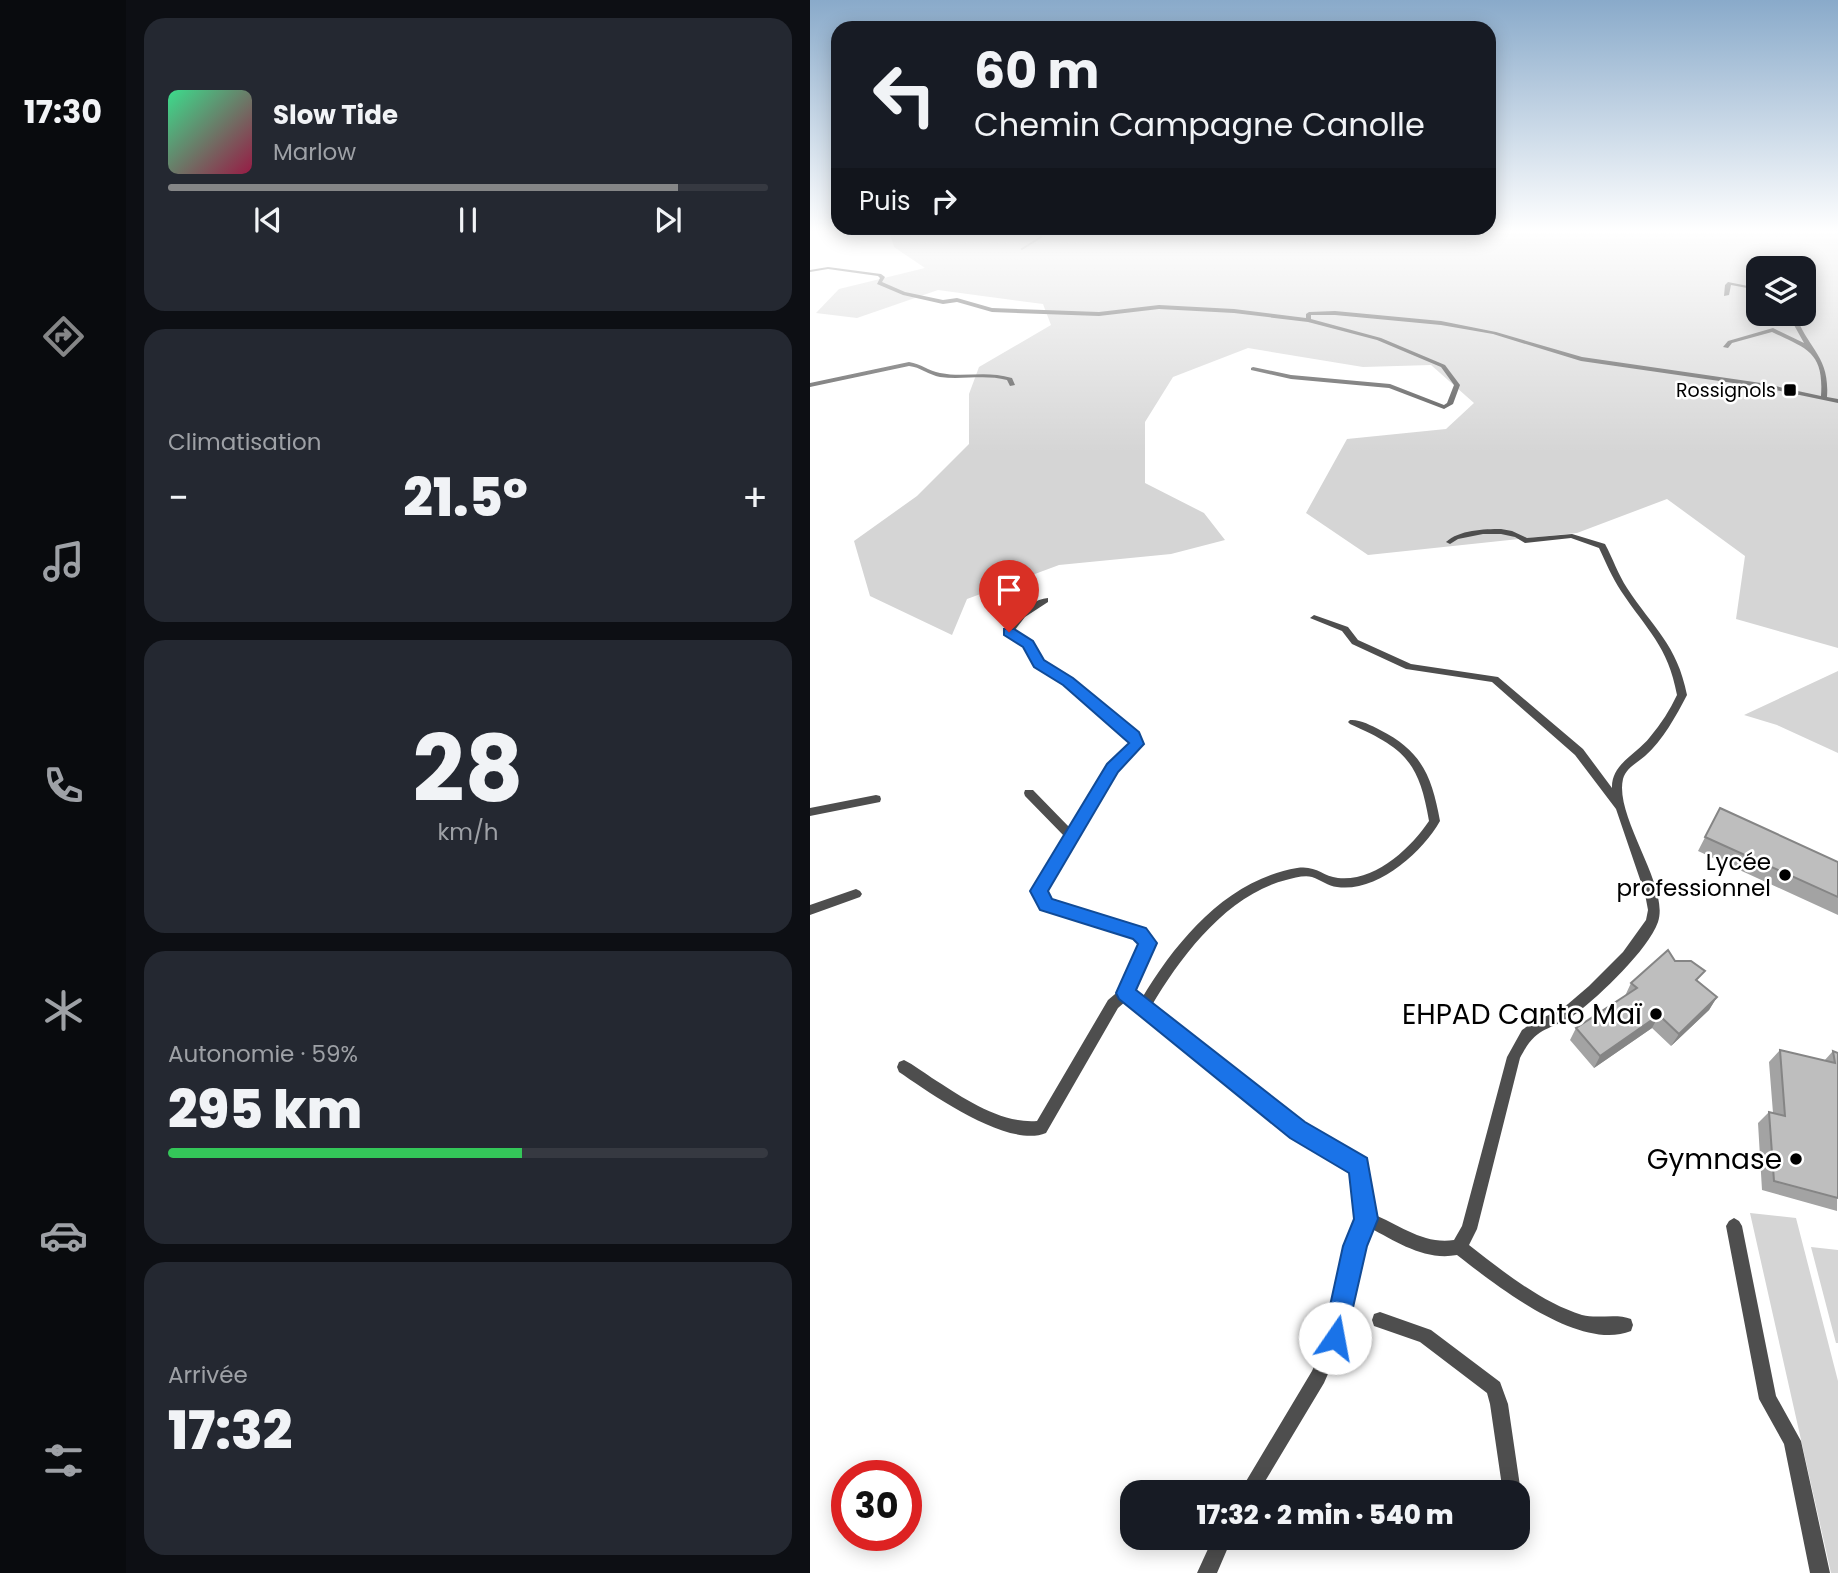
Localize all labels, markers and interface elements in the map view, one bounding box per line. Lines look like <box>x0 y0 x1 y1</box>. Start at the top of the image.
text: 60 m <box>974 37 1099 105</box>
icon: left <box>859 49 950 140</box>
text: 17:30 <box>24 89 102 134</box>
text: Slow Tide <box>273 97 398 133</box>
text: Chemin Campagne Canolle <box>974 102 1425 147</box>
text: Marlow <box>273 136 356 168</box>
icon: right <box>925 182 963 220</box>
text: Puis <box>859 183 911 219</box>
icon: previous <box>249 201 287 239</box>
icon: pause <box>449 201 487 239</box>
icon: next <box>649 201 687 239</box>
map controls <box>1746 256 1816 326</box>
button: layers <box>1746 256 1816 326</box>
icon: directions <box>39 312 88 361</box>
place label: Rossignols <box>1676 377 1776 404</box>
marker: Rossignols <box>1782 382 1798 398</box>
text: Climatisation <box>168 426 321 458</box>
text: 21.5° <box>403 461 528 534</box>
text: − <box>168 471 189 524</box>
text: + <box>742 471 768 524</box>
icon: music <box>39 537 88 586</box>
pin <box>979 560 1039 632</box>
icon: arrive <box>990 571 1028 609</box>
text: 28 <box>413 705 523 833</box>
icon: phone <box>39 761 88 810</box>
text: km/h <box>437 816 499 848</box>
place label: Lycée professionnel <box>1617 846 1771 904</box>
marker: Lycée professionnel <box>1777 867 1793 883</box>
icon: climate <box>39 986 88 1035</box>
place label: EHPAD Canto Maï <box>1402 995 1643 1034</box>
marker: EHPAD Canto Maï <box>1648 1006 1664 1022</box>
text: Autonomie · 59% <box>168 1038 358 1070</box>
text: 295 km <box>168 1073 362 1146</box>
place label: Gymnase <box>1647 1140 1782 1179</box>
marker: Gymnase <box>1788 1151 1804 1167</box>
icon: car <box>39 1211 88 1260</box>
position arrow <box>1298 1301 1372 1375</box>
text: Arrivée <box>168 1359 248 1391</box>
text: 17:32 <box>168 1394 292 1467</box>
icon: filters <box>39 1436 88 1485</box>
speed limit sign: 30 <box>831 1460 922 1551</box>
text: 17:32 · 2 min · 540 m <box>1196 1497 1454 1533</box>

